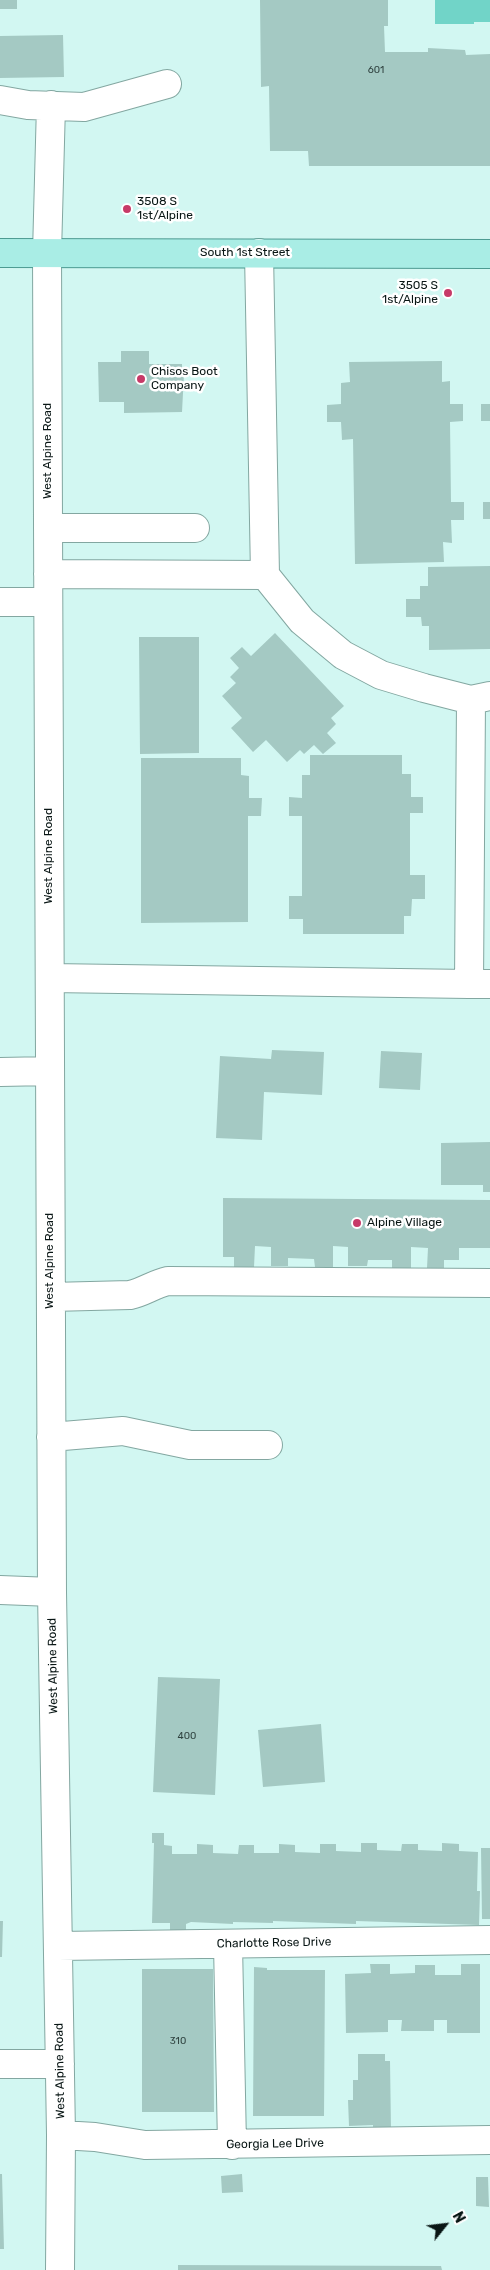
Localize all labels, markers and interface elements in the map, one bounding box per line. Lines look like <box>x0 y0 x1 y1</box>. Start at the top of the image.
house number: 601 <box>368 64 384 76</box>
place label: 3508 S 1st/Alpine <box>137 195 193 223</box>
marker: 3508 S 1st/Alpine <box>121 203 133 215</box>
street label: South 1st Street <box>200 246 290 260</box>
place label: 3505 S 1st/Alpine <box>382 279 438 307</box>
marker: 3505 S 1st/Alpine <box>442 287 454 299</box>
place label: Chisos Boot Company <box>151 365 218 393</box>
marker: Chisos Boot Company <box>135 373 147 385</box>
street label: West Alpine Road <box>41 403 55 499</box>
street label: West Alpine Road <box>42 808 56 904</box>
street label: West Alpine Road <box>43 1213 57 1309</box>
place label: Alpine Village <box>367 1216 442 1230</box>
marker: Alpine Village <box>351 1217 363 1229</box>
street label: West Alpine Road <box>45 1618 61 1714</box>
house number: 400 <box>178 1730 196 1742</box>
street label: Charlotte Rose Drive <box>217 1935 331 1951</box>
street label: West Alpine Road <box>52 2023 68 2119</box>
house number: 310 <box>170 2035 186 2047</box>
street label: Georgia Lee Drive <box>226 2136 324 2152</box>
north arrow <box>420 2200 470 2250</box>
text: N <box>449 2209 468 2226</box>

